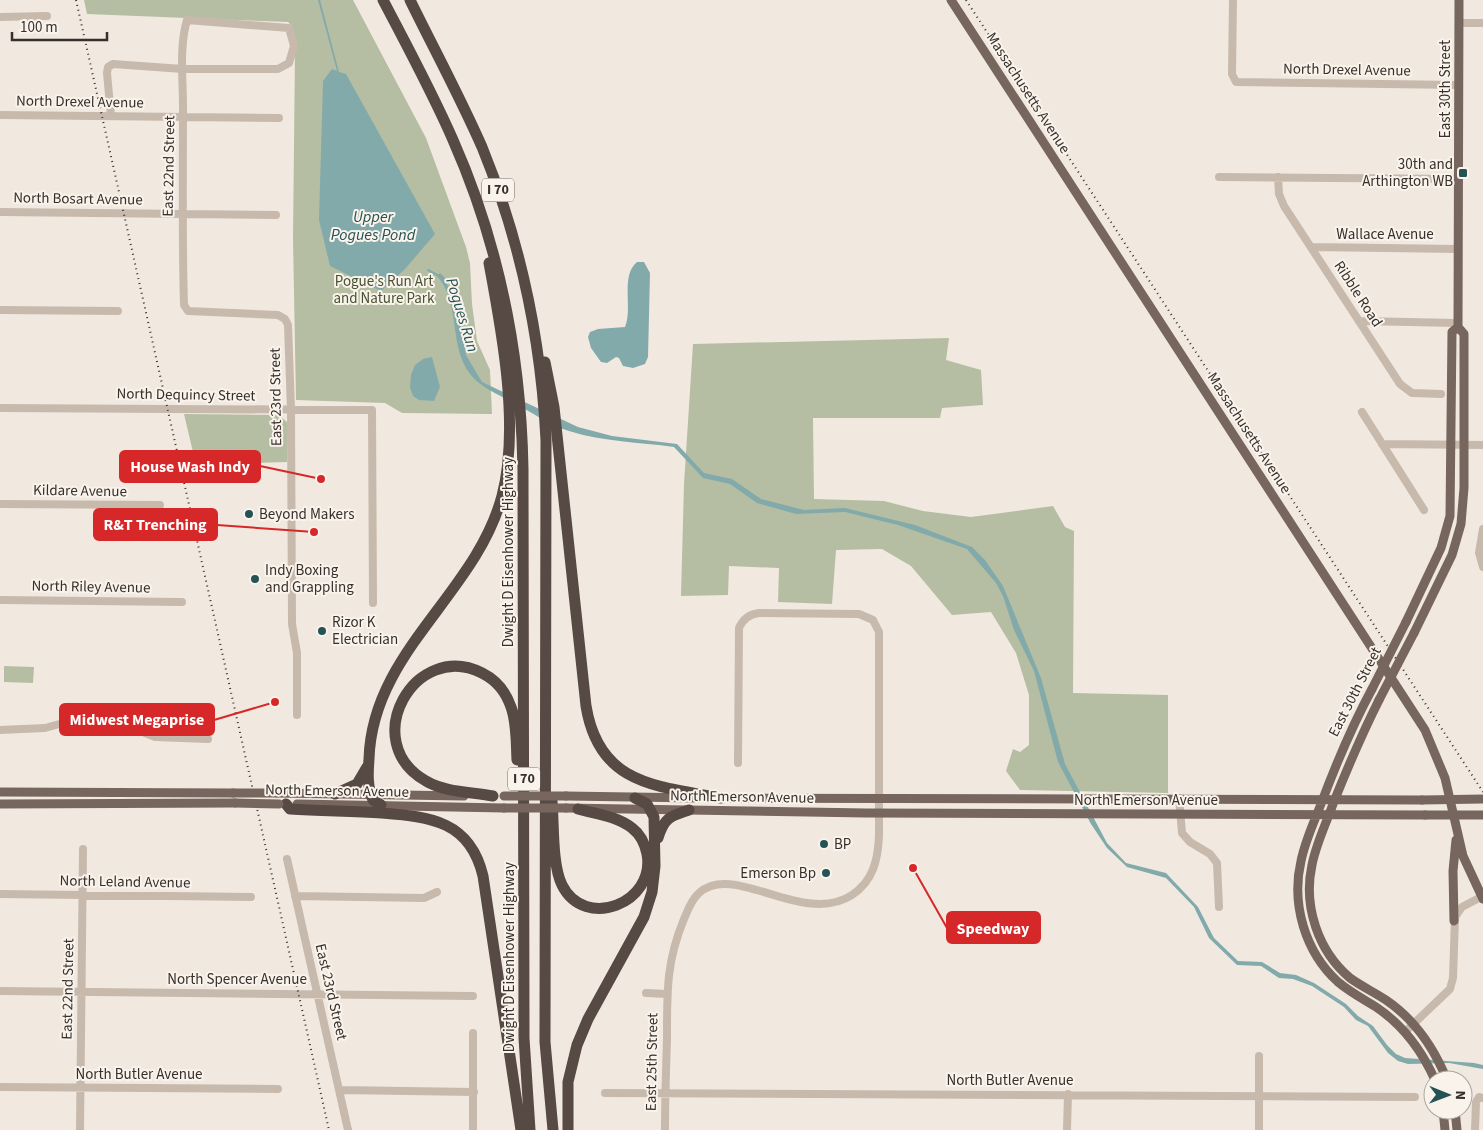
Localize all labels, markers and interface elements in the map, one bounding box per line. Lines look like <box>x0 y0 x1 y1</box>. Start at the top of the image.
scale bar <box>12 10 108 42</box>
text: 100 m <box>20 17 58 38</box>
street label: Massachusetts Avenue <box>981 28 1075 158</box>
street label: East 30th Street <box>1435 40 1456 138</box>
street label: North Drexel Avenue <box>1283 58 1411 82</box>
street label: North Drexel Avenue <box>16 90 144 114</box>
street label: East 22nd Street <box>158 115 180 217</box>
place label: 30th and Arthington WB <box>1362 154 1453 192</box>
marker: 30th and Arthington WB <box>1457 167 1469 179</box>
road number: I 70 <box>482 178 514 202</box>
street label: North Bosart Avenue <box>13 187 143 211</box>
water label: Upper Pogues Pond <box>331 206 416 246</box>
street label: Wallace Avenue <box>1336 224 1434 245</box>
street label: Ribble Road <box>1329 257 1387 331</box>
park label: Pogue's Run Art and Nature Park <box>334 271 435 309</box>
water label: Pogues Run <box>440 275 484 355</box>
street label: East 23rd Street <box>265 348 287 446</box>
street label: Massachusetts Avenue <box>1202 368 1296 498</box>
street label: North Dequincy Street <box>116 383 256 407</box>
callout: House Wash Indy <box>120 451 260 482</box>
text: House Wash Indy <box>130 456 250 478</box>
street label: Dwight D Eisenhower Highway <box>498 457 519 647</box>
street label: Kildare Avenue <box>33 480 127 502</box>
place label: Beyond Makers <box>259 504 354 525</box>
marker: Beyond Makers <box>243 508 255 520</box>
callout: R&T Trenching <box>94 509 217 540</box>
text: R&T Trenching <box>103 514 207 536</box>
place label: Indy Boxing and Grappling <box>265 560 354 598</box>
marker: Indy Boxing and Grappling <box>249 573 261 585</box>
street label: North Riley Avenue <box>31 575 151 599</box>
place label: Rizor K Electrician <box>332 612 398 650</box>
marker: Rizor K Electrician <box>316 625 328 637</box>
street label: East 30th Street <box>1323 643 1387 741</box>
callout: Midwest Megaprise <box>60 704 214 735</box>
text: Midwest Megaprise <box>70 709 204 731</box>
road number: I 70 <box>508 768 540 791</box>
street label: North Emerson Avenue <box>265 779 409 803</box>
street label: North Emerson Avenue <box>670 785 814 809</box>
street label: North Emerson Avenue <box>1074 790 1218 811</box>
place label: BP <box>834 834 851 855</box>
marker: BP <box>818 838 830 850</box>
street label: Dwight D Eisenhower Highway <box>499 862 520 1052</box>
place label: Emerson Bp <box>740 863 816 884</box>
marker: Emerson Bp <box>820 867 832 879</box>
street label: North Leland Avenue <box>59 870 191 894</box>
callout: Speedway <box>947 912 1040 943</box>
text: Speedway <box>957 918 1030 940</box>
street label: East 22nd Street <box>57 938 79 1040</box>
street label: East 23rd Street <box>310 942 352 1042</box>
street label: North Spencer Avenue <box>167 969 307 990</box>
street label: East 25th Street <box>641 1013 663 1111</box>
street label: North Butler Avenue <box>75 1064 203 1085</box>
street label: North Butler Avenue <box>946 1070 1074 1091</box>
north arrow <box>1423 1070 1473 1120</box>
text: N <box>1450 1090 1470 1100</box>

